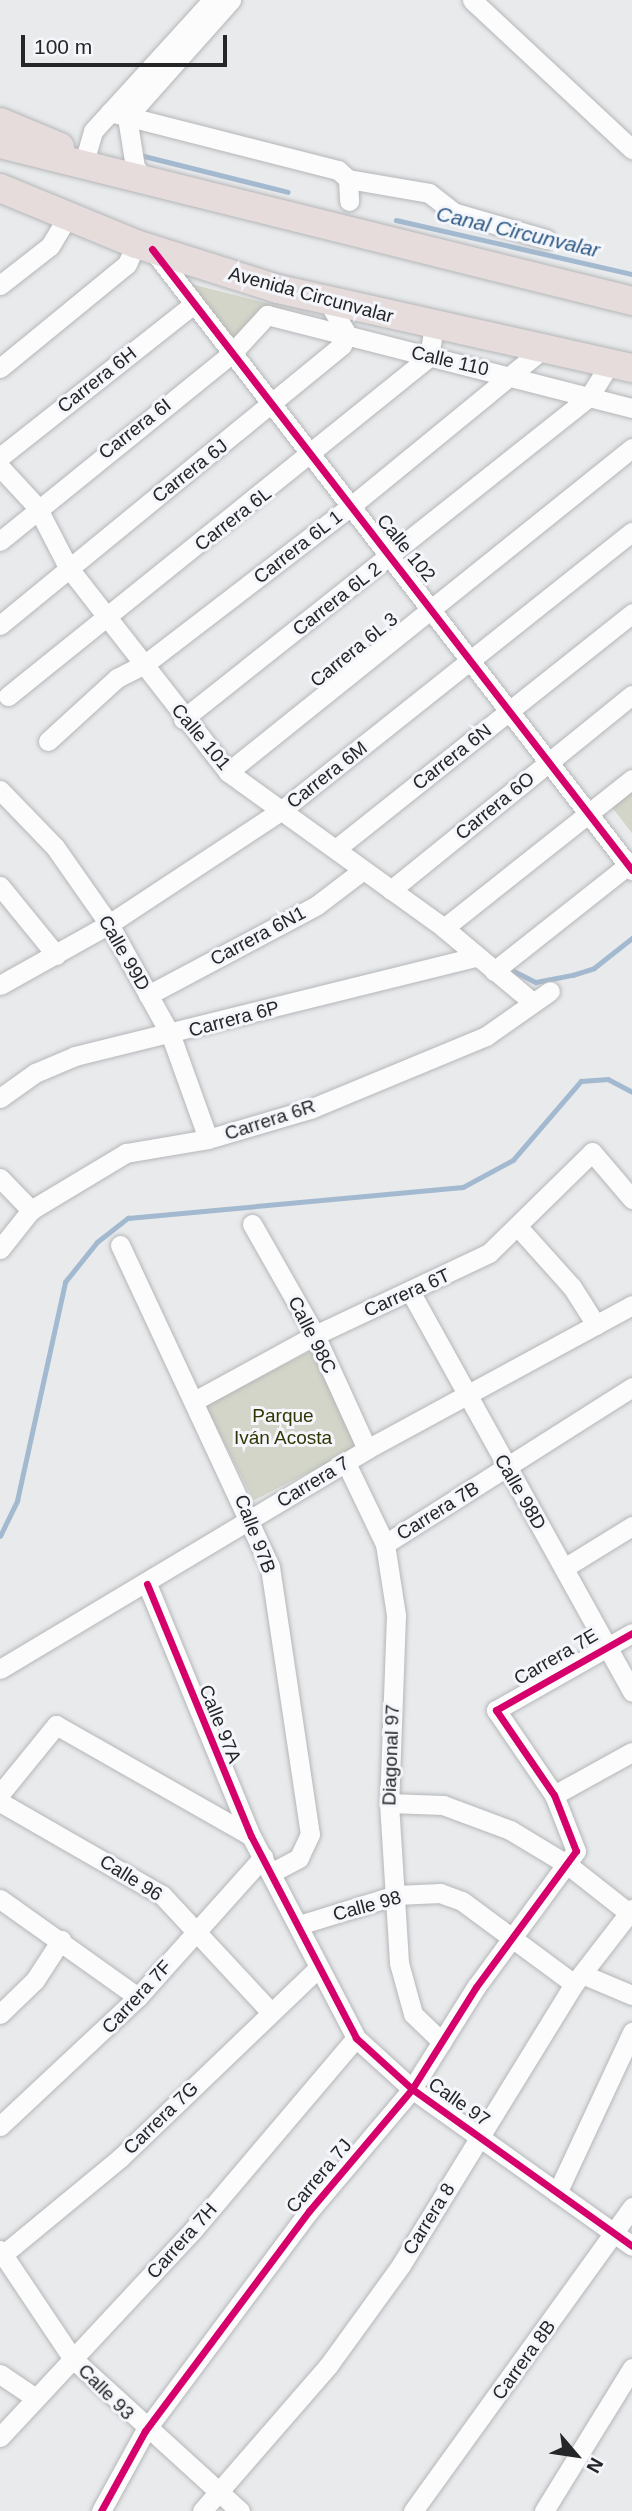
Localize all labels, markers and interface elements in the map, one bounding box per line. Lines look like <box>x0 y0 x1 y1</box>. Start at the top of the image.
scale bar <box>24 21 231 65</box>
text: 100 m <box>34 35 92 58</box>
water label: Canal Circunvalar <box>434 201 602 263</box>
street label: Avenida Circunvalar <box>226 262 396 328</box>
street label: Calle 110 <box>409 341 491 381</box>
street label: Carrera 6H <box>53 342 141 418</box>
street label: Carrera 6I <box>94 394 176 464</box>
street label: Carrera 6J <box>148 434 232 508</box>
street label: Carrera 6L <box>190 482 276 556</box>
street label: Carrera 6L 1 <box>249 505 347 589</box>
street label: Calle 102 <box>372 510 440 586</box>
street label: Carrera 6L 2 <box>288 557 386 641</box>
street label: Carrera 6L 3 <box>305 608 403 692</box>
street label: Calle 101 <box>166 699 236 775</box>
street label: Carrera 6N <box>408 719 496 795</box>
street label: Carrera 6M <box>282 736 372 814</box>
street label: Carrera 6O <box>451 767 539 845</box>
street label: Carrera 6N1 <box>206 901 310 971</box>
street label: Calle 99D <box>93 911 155 995</box>
street label: Carrera 6P <box>186 996 282 1042</box>
street label: Carrera 6R <box>222 1095 318 1145</box>
street label: Carrera 6T <box>360 1264 454 1322</box>
street label: Calle 98C <box>283 1293 341 1377</box>
park label: Parque Iván Acosta <box>233 1405 333 1449</box>
street label: Calle 98D <box>489 1450 551 1534</box>
street label: Carrera 7 <box>273 1452 353 1512</box>
street label: Carrera 7B <box>393 1477 483 1545</box>
street label: Calle 97B <box>230 1491 280 1577</box>
street label: Carrera 7E <box>510 1624 602 1690</box>
street label: Calle 97A <box>194 1682 246 1766</box>
street label: Diagonal 97 <box>378 1704 404 1806</box>
street label: Calle 96 <box>95 1850 167 1906</box>
street label: Calle 98 <box>330 1886 404 1926</box>
street label: Carrera 7F <box>97 1956 177 2038</box>
street label: Calle 97 <box>424 2073 494 2131</box>
street label: Carrera 7G <box>119 2077 203 2159</box>
street label: Carrera 7J <box>281 2134 357 2218</box>
street label: Carrera 8 <box>398 2179 460 2259</box>
street label: Carrera 7H <box>142 2198 222 2284</box>
street label: Carrera 8B <box>487 2316 561 2404</box>
street label: Calle 93 <box>73 2359 139 2425</box>
north arrow <box>541 2420 611 2490</box>
text: N <box>582 2454 607 2477</box>

